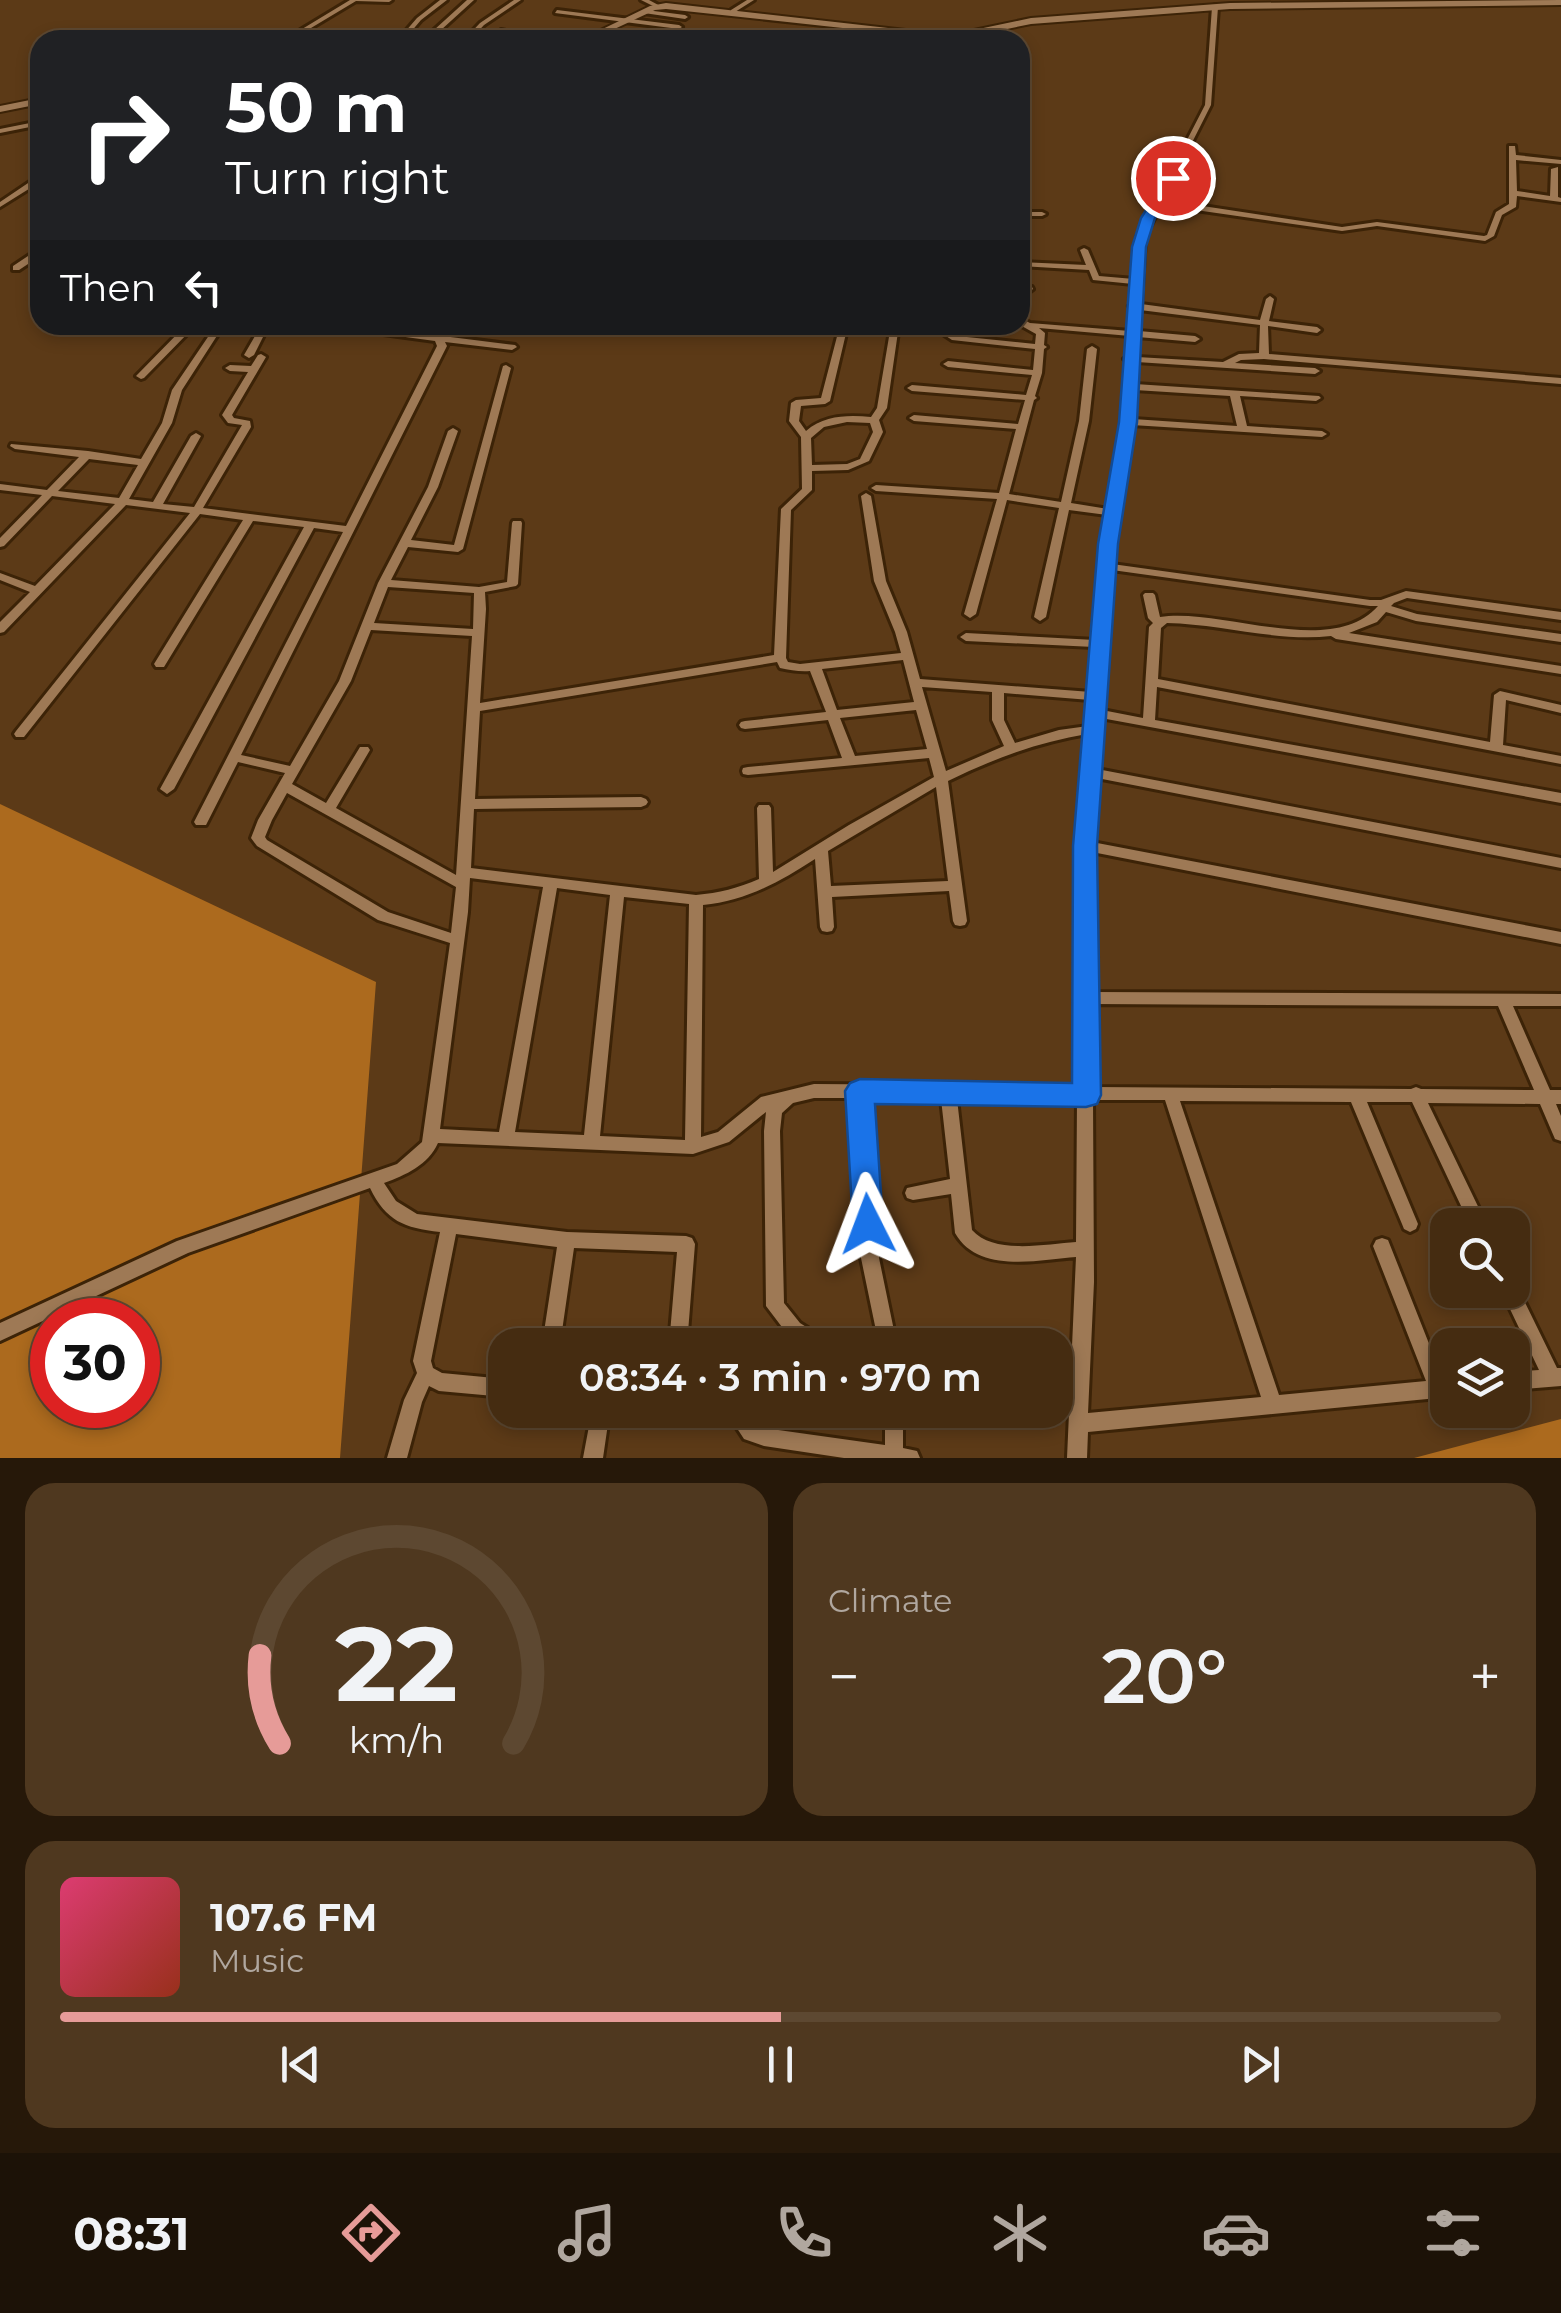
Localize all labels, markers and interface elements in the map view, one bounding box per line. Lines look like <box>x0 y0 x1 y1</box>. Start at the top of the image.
text: 50 m <box>225 64 407 150</box>
icon: right <box>60 70 190 200</box>
pin <box>1131 136 1216 221</box>
text: Turn right <box>225 150 450 205</box>
icon: arrive <box>1146 151 1201 206</box>
icon: left <box>176 260 231 315</box>
text: Then <box>60 264 156 311</box>
position arrow <box>816 1172 920 1276</box>
map controls <box>1430 1208 1530 1428</box>
button: search <box>1430 1208 1530 1308</box>
speed limit sign: 30 <box>30 1298 160 1428</box>
button: layers <box>1430 1328 1530 1428</box>
text: 08:34 · 3 min · 970 m <box>579 1354 982 1401</box>
text: Climate <box>828 1581 952 1620</box>
text: 22 <box>335 1600 458 1727</box>
text: 20° <box>1102 1630 1227 1722</box>
text: − <box>828 1643 860 1710</box>
text: + <box>1469 1643 1501 1710</box>
text: km/h <box>349 1718 444 1762</box>
text: 107.6 FM <box>210 1894 377 1941</box>
text: Music <box>210 1941 304 1980</box>
icon: previous <box>273 2037 328 2092</box>
icon: pause <box>753 2037 808 2092</box>
icon: next <box>1233 2037 1288 2092</box>
icon: directions <box>336 2198 406 2268</box>
icon: music <box>552 2198 622 2268</box>
icon: phone <box>769 2198 839 2268</box>
icon: climate <box>985 2198 1055 2268</box>
icon: car <box>1201 2198 1271 2268</box>
icon: filters <box>1418 2198 1488 2268</box>
text: 08:31 <box>73 2206 190 2261</box>

